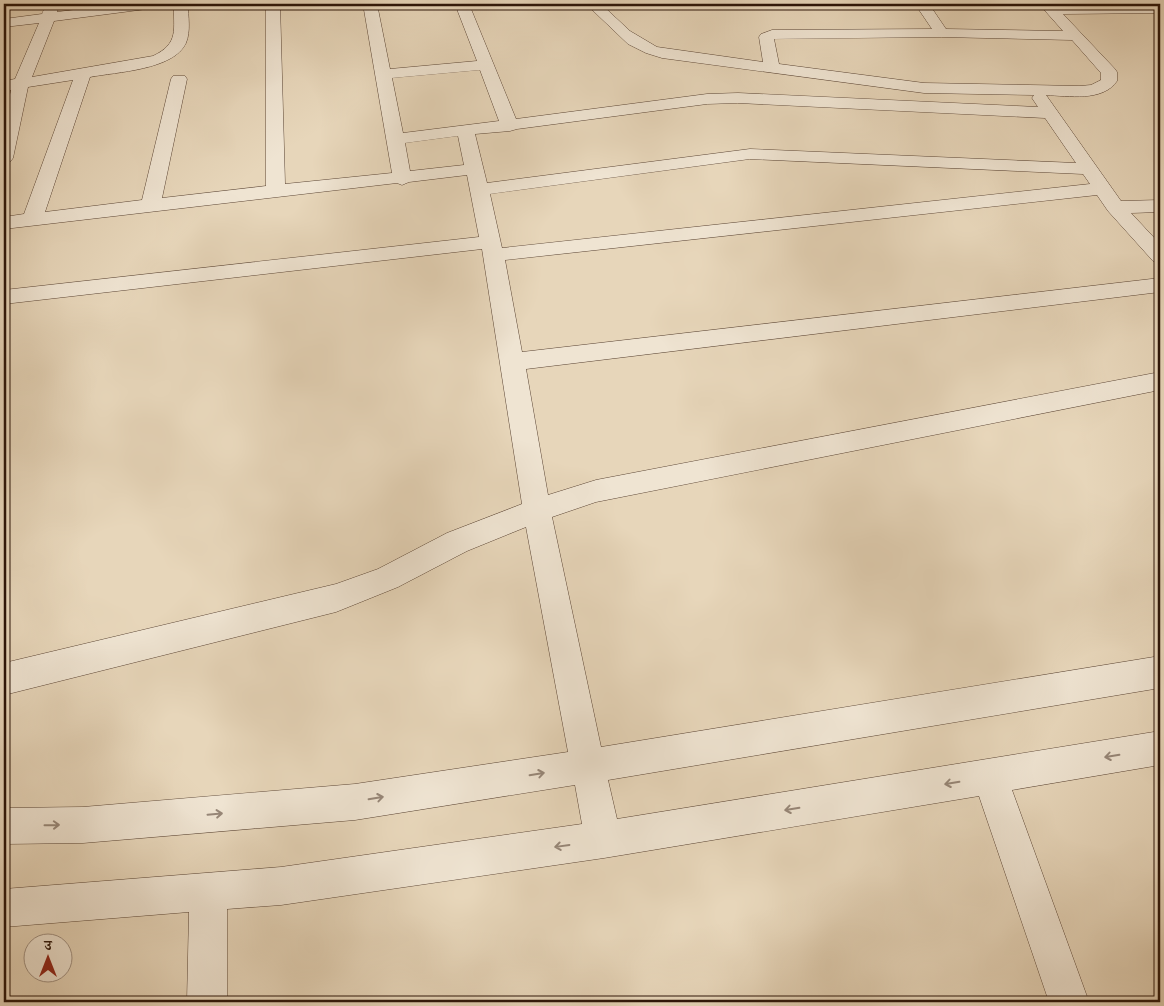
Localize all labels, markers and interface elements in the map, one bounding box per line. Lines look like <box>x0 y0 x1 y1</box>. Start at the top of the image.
one-way arrow <box>1105 752 1121 762</box>
one-way arrow <box>529 769 545 779</box>
one-way arrow <box>944 778 960 788</box>
one-way arrow <box>368 793 384 803</box>
one-way arrow <box>784 805 800 815</box>
one-way arrow <box>206 809 222 818</box>
one-way arrow <box>44 820 60 830</box>
one-way arrow <box>554 841 570 851</box>
north arrow <box>22 934 72 984</box>
text: उ <box>43 937 52 955</box>

